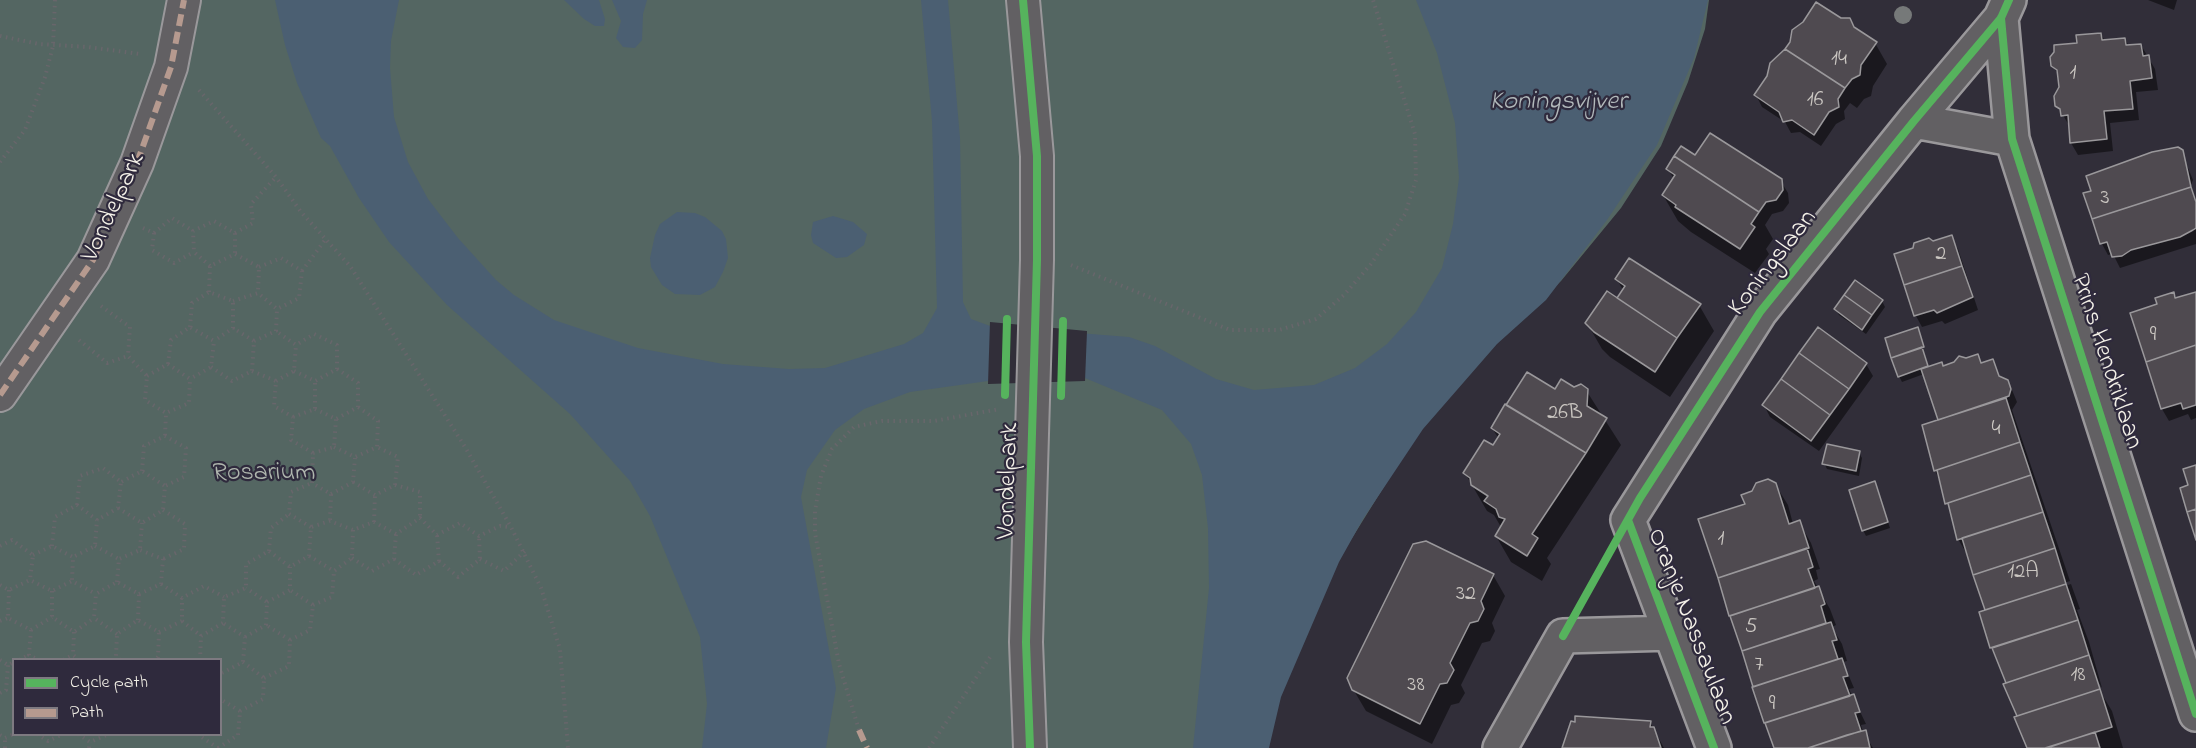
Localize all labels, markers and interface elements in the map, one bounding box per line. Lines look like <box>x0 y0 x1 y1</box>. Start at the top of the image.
house number: 14 <box>1831 47 1847 73</box>
house number: 1 <box>2070 61 2076 87</box>
water label: Koningsvijver <box>1490 88 1626 120</box>
house number: 16 <box>1807 88 1823 114</box>
street label: Vondelpark <box>76 148 154 268</box>
house number: 3 <box>2100 186 2110 212</box>
street label: Koningslaan <box>1723 204 1825 324</box>
house number: 2 <box>1936 242 1946 268</box>
street label: Prins Hendriklaan <box>2062 270 2148 454</box>
house number: 9 <box>2150 323 2156 349</box>
house number: 26B <box>1547 401 1583 427</box>
house number: 4 <box>1991 417 2001 443</box>
street label: Vondelpark <box>992 422 1028 540</box>
park label: Rosarium <box>213 459 315 491</box>
street label: Oranje Nassaulaan <box>1638 525 1742 729</box>
house number: 1 <box>1718 527 1724 553</box>
house number: 12A <box>2007 560 2039 586</box>
house number: 32 <box>1456 582 1476 608</box>
house number: 5 <box>1745 615 1757 641</box>
house number: 7 <box>1754 653 1764 679</box>
legend <box>12 658 222 736</box>
house number: 18 <box>2070 663 2086 689</box>
text: Cycle path <box>70 670 148 696</box>
house number: 38 <box>1407 673 1425 699</box>
house number: 9 <box>1769 692 1775 718</box>
text: Path <box>70 700 104 726</box>

